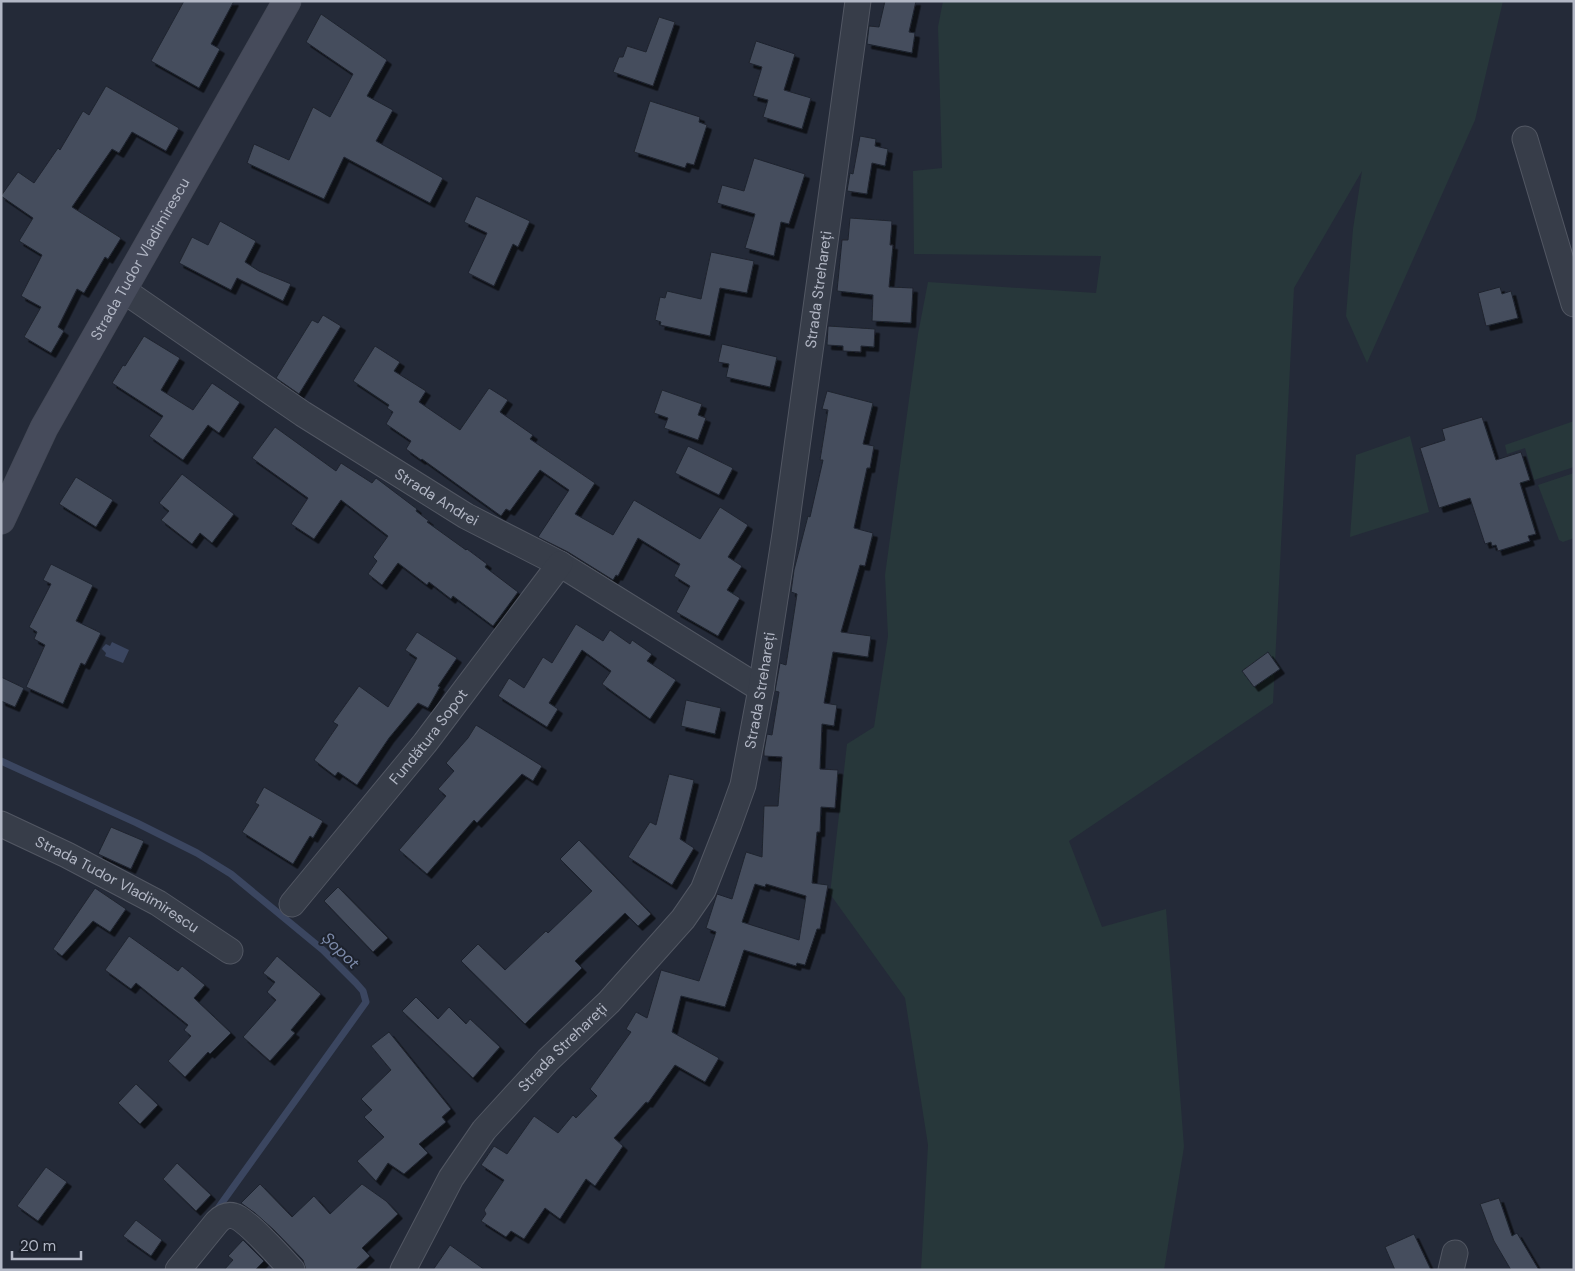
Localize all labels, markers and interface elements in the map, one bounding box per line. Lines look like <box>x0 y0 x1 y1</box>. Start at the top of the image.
street label: Strada Tudor Vladimirescu <box>86 174 194 344</box>
street label: Strada Strehareți <box>801 230 836 350</box>
street label: Strada Andrei <box>391 464 482 531</box>
street label: Strada Strehareți <box>740 631 780 750</box>
street label: Fundătura Sopot <box>385 685 472 789</box>
street label: Strada Tudor Vladimirescu <box>32 831 203 938</box>
water label: Șopot <box>317 927 364 974</box>
street label: Strada Strehareți <box>514 999 612 1096</box>
scale bar <box>12 1228 81 1260</box>
text: 20 m <box>20 1236 56 1256</box>

